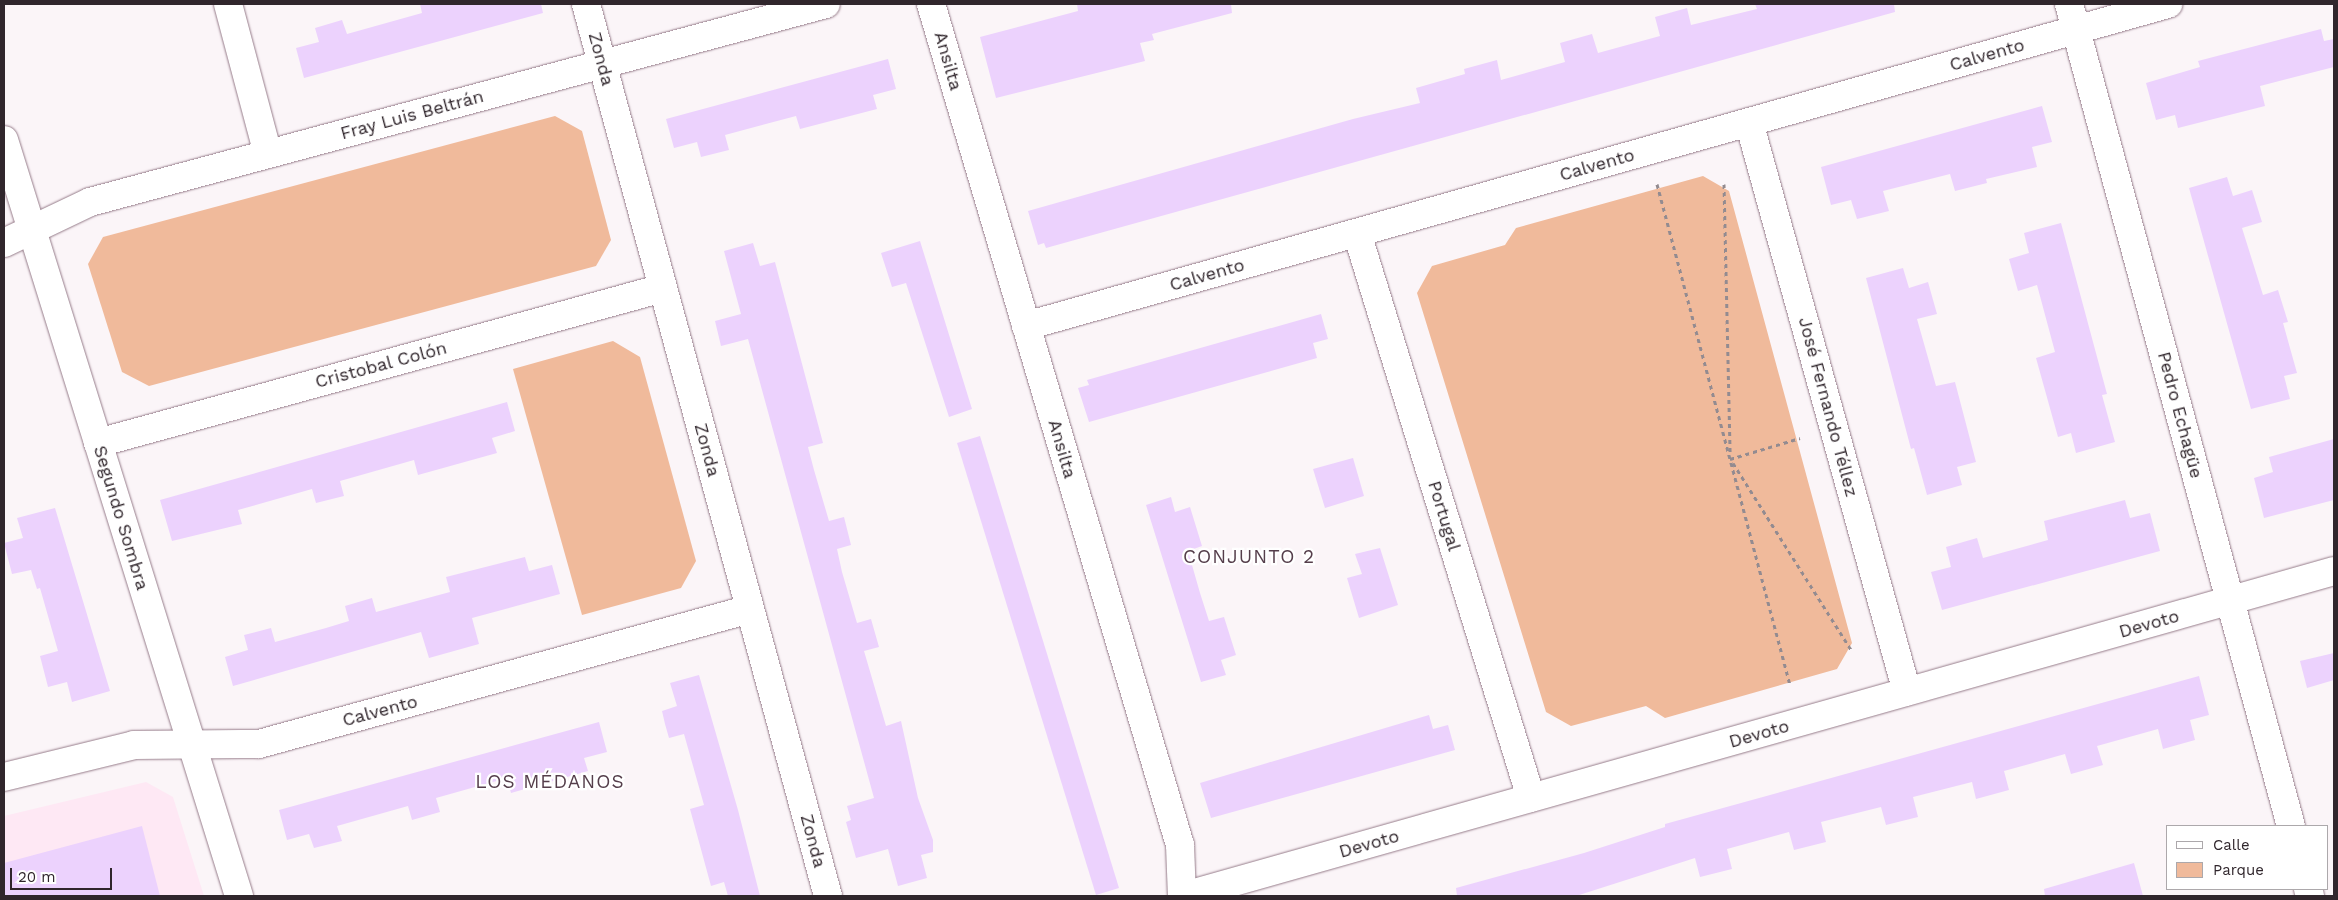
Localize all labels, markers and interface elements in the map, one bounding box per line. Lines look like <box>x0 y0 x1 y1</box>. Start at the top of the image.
street label: Ansilta <box>929 29 967 93</box>
street label: Zonda <box>584 30 618 88</box>
street label: Calvento <box>1947 34 2027 76</box>
street label: Fray Luis Beltrán <box>338 85 486 145</box>
street label: Calvento <box>1557 144 1637 186</box>
street label: Calvento <box>1167 254 1247 296</box>
street label: José Fernando Téllez <box>1794 315 1862 499</box>
street label: Cristobal Colón <box>313 337 449 393</box>
street label: Pedro Echagüe <box>2153 349 2207 481</box>
street label: Ansilta <box>1043 417 1081 481</box>
street label: Zonda <box>690 421 724 479</box>
street label: Segundo Sombra <box>89 443 153 593</box>
street label: Portugal <box>1423 478 1465 554</box>
district label: CONJUNTO 2 <box>1182 546 1316 568</box>
street label: Devoto <box>2116 605 2182 643</box>
street label: Calvento <box>340 691 420 731</box>
street label: Devoto <box>1726 715 1792 753</box>
district label: LOS MÉDANOS <box>474 771 626 793</box>
street label: Zonda <box>796 812 830 870</box>
street label: Devoto <box>1336 825 1402 863</box>
legend <box>2166 825 2328 890</box>
text: Calle <box>2213 836 2250 854</box>
scale bar <box>12 858 115 890</box>
text: Parque <box>2213 861 2264 879</box>
text: 20 m <box>18 868 56 886</box>

